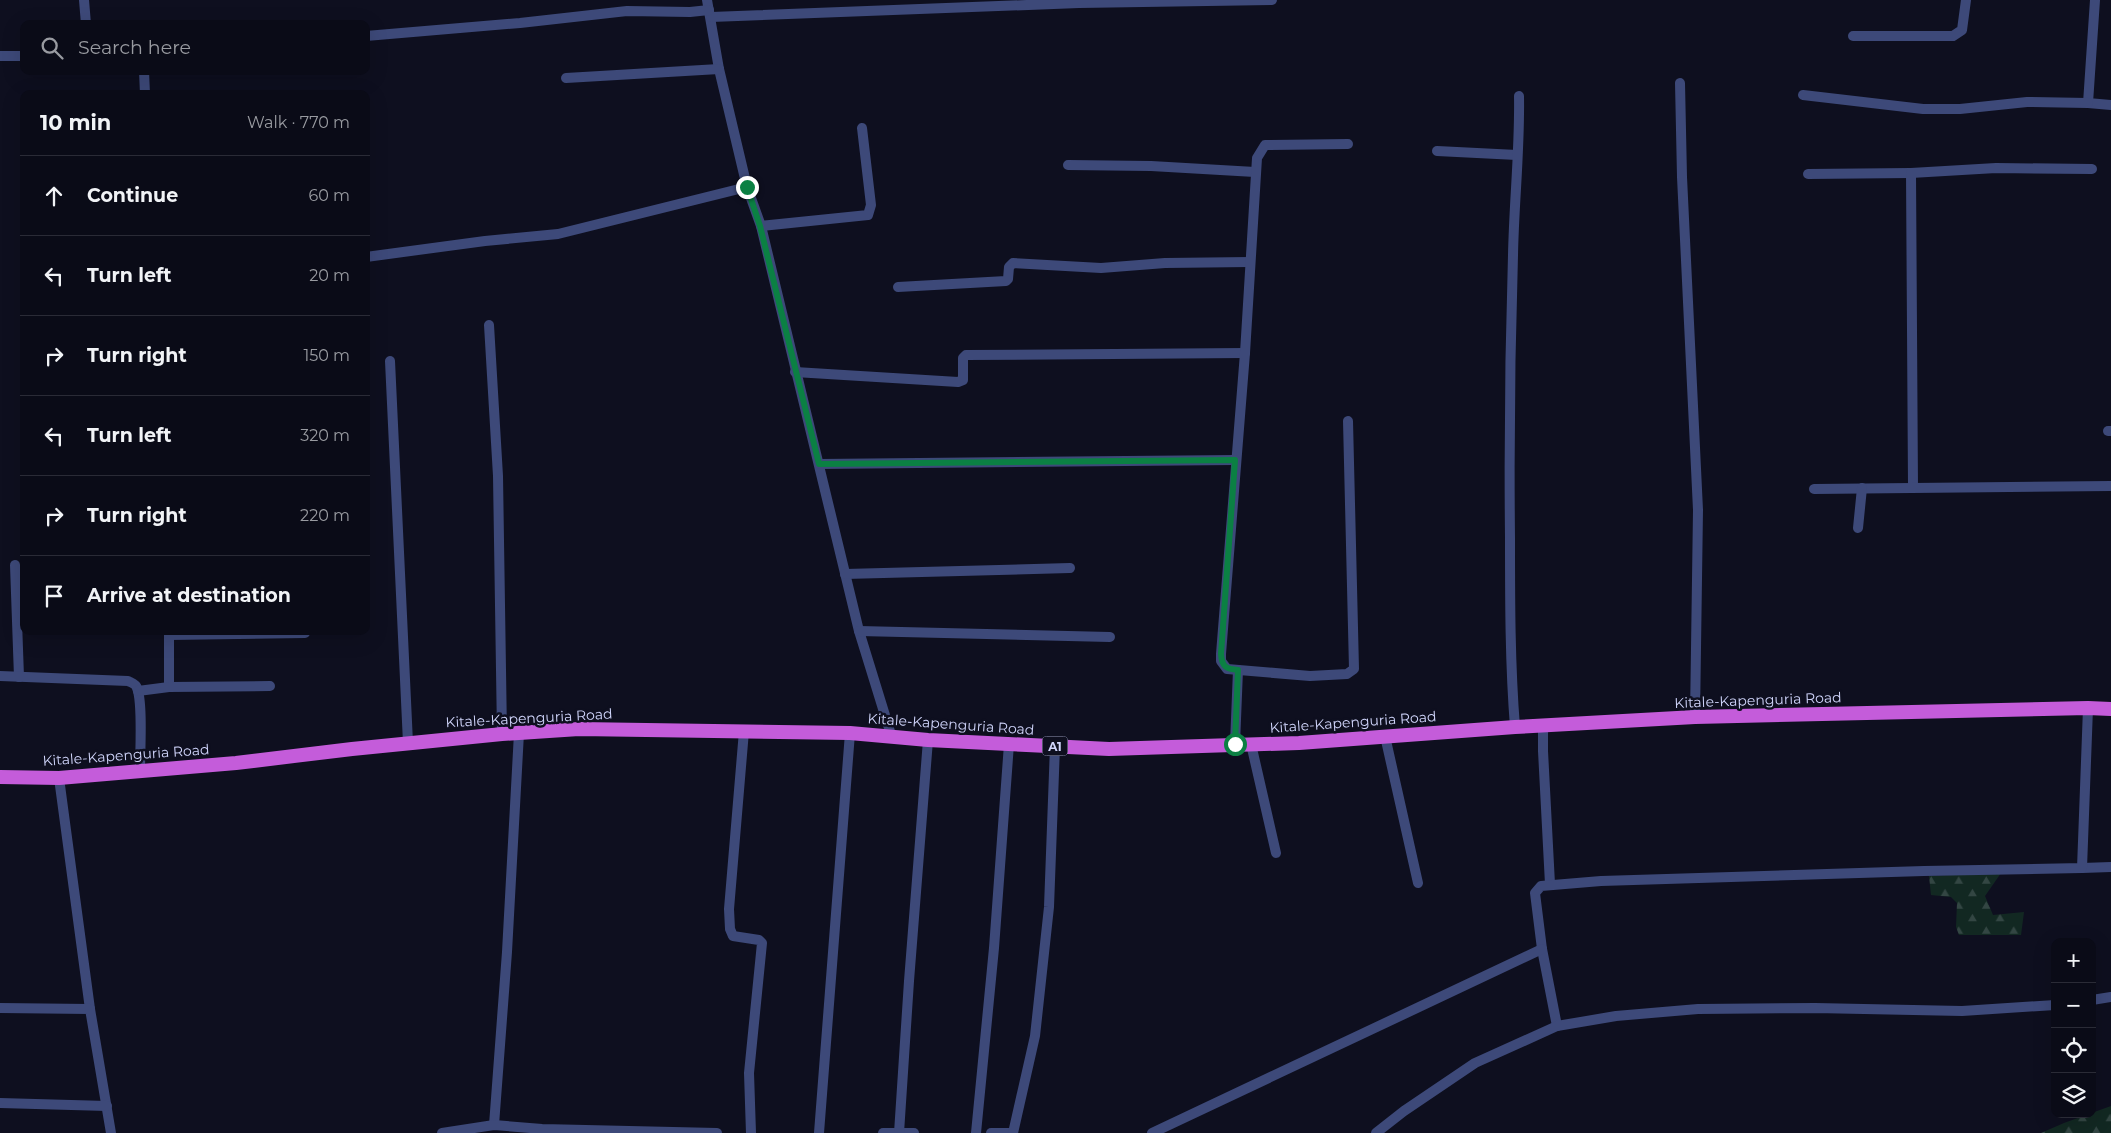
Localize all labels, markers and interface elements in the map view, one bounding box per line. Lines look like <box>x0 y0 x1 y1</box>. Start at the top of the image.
search box <box>20 20 370 75</box>
icon: search <box>38 34 66 62</box>
text: Search here <box>78 36 191 59</box>
text: 10 min <box>40 110 111 135</box>
text: Walk · 770 m <box>247 113 350 132</box>
route end <box>736 176 759 199</box>
icon: ahead <box>40 182 68 210</box>
text: Continue <box>87 184 178 207</box>
text: 60 m <box>308 186 350 205</box>
icon: left <box>40 262 68 290</box>
text: Turn left <box>87 264 172 287</box>
text: 20 m <box>309 266 350 285</box>
icon: right <box>40 342 68 370</box>
text: Turn right <box>87 344 187 367</box>
text: 150 m <box>303 346 350 365</box>
icon: left <box>40 422 68 450</box>
text: Turn left <box>87 424 172 447</box>
text: 320 m <box>300 426 350 445</box>
icon: right <box>40 502 68 530</box>
text: Turn right <box>87 504 187 527</box>
text: 220 m <box>300 506 350 525</box>
icon: arrive <box>40 582 68 610</box>
text: Arrive at destination <box>87 584 291 607</box>
street label: Kitale-Kapenguria Road <box>1674 688 1842 712</box>
street label: Kitale-Kapenguria Road <box>445 705 613 731</box>
street label: Kitale-Kapenguria Road <box>1269 707 1437 737</box>
street label: Kitale-Kapenguria Road <box>867 709 1035 739</box>
route start <box>1224 733 1247 756</box>
road number: A1 <box>1042 736 1068 756</box>
street label: Kitale-Kapenguria Road <box>42 740 210 770</box>
map controls <box>2051 938 2096 1118</box>
button: + <box>2051 938 2096 983</box>
button: − <box>2051 983 2096 1028</box>
button: locate <box>2051 1028 2096 1073</box>
button: layers <box>2051 1073 2096 1118</box>

